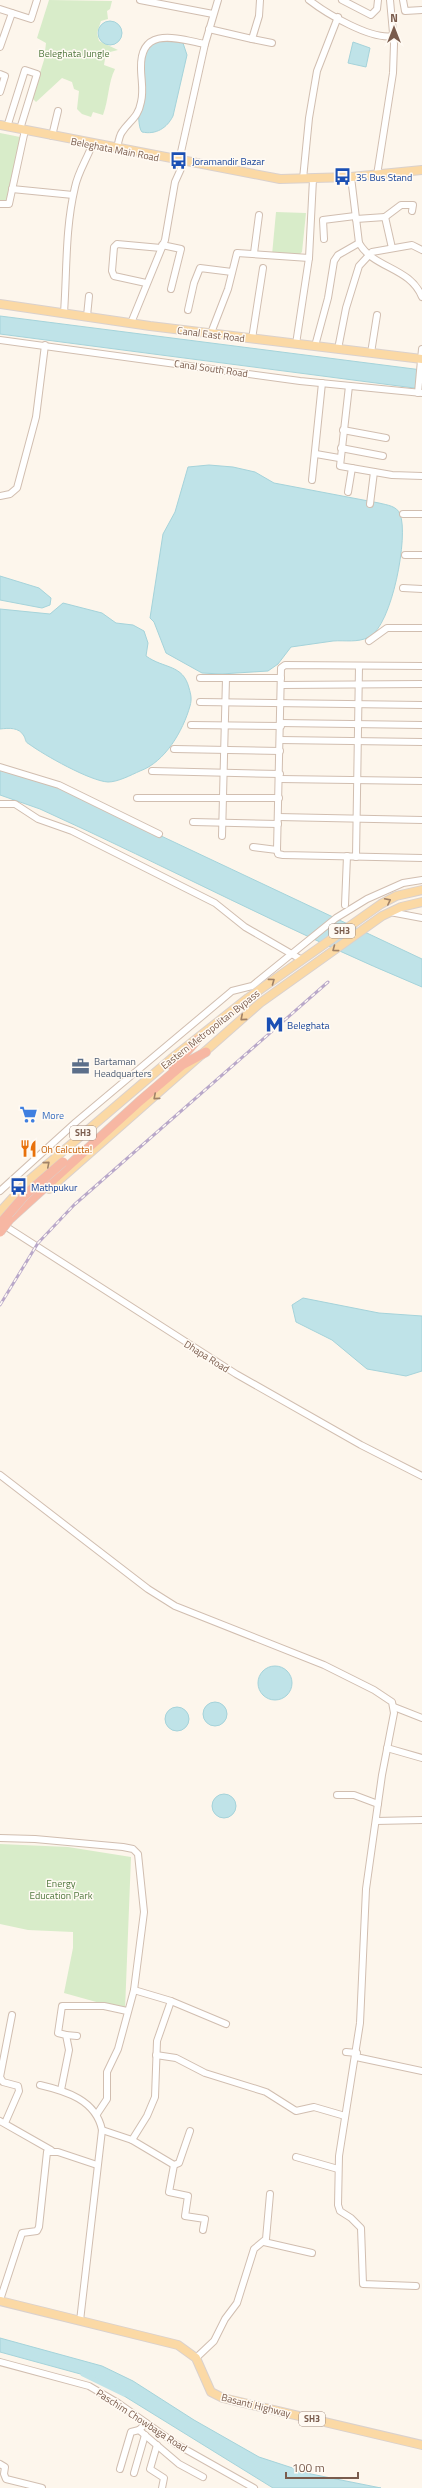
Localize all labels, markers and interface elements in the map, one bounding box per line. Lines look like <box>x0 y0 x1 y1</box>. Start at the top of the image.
north arrow <box>374 8 414 48</box>
text: N <box>390 10 398 26</box>
park label: Beleghata Jungle <box>39 46 109 61</box>
street label: Beleghata Main Road <box>69 134 160 165</box>
bus stop icon: Joramandir Bazar <box>169 151 189 171</box>
place label: Joramandir Bazar <box>192 154 265 169</box>
bus stop icon: 35 Bus Stand <box>333 167 353 187</box>
place label: 35 Bus Stand <box>356 170 412 185</box>
street label: Canal East Road <box>176 323 246 346</box>
street label: Canal South Road <box>173 356 249 381</box>
one-way arrow <box>383 898 391 905</box>
road number: SH3 <box>329 924 355 938</box>
one-way arrow <box>333 944 340 951</box>
one-way arrow <box>267 979 274 986</box>
street label: Eastern Metropolitan Bypass <box>158 986 263 1073</box>
one-way arrow <box>240 1013 248 1021</box>
metro station icon: Beleghata <box>264 1015 284 1035</box>
place label: Beleghata <box>287 1018 330 1033</box>
place label: Bartaman Headquarters <box>94 1054 152 1081</box>
office icon: Bartaman Headquarters <box>71 1057 91 1077</box>
one-way arrow <box>153 1092 161 1099</box>
supermarket icon: More <box>19 1105 39 1125</box>
place label: More <box>42 1108 64 1123</box>
road number: SH3 <box>70 1126 96 1140</box>
restaurant icon: Oh Calcutta! <box>18 1139 38 1159</box>
place label: Oh Calcutta! <box>41 1142 92 1157</box>
one-way arrow <box>43 1162 50 1169</box>
bus stop icon: Mathpukur <box>8 1177 28 1197</box>
place label: Mathpukur <box>31 1180 78 1195</box>
street label: Dhapa Road <box>181 1337 232 1376</box>
park label: Energy Education Park <box>29 1876 93 1903</box>
street label: Paschim Chowbaga Road <box>93 2385 190 2456</box>
street label: Basanti Highway <box>220 2390 292 2421</box>
road number: SH3 <box>299 2412 325 2426</box>
scale bar <box>286 2454 358 2480</box>
text: 100 m <box>292 2458 325 2477</box>

